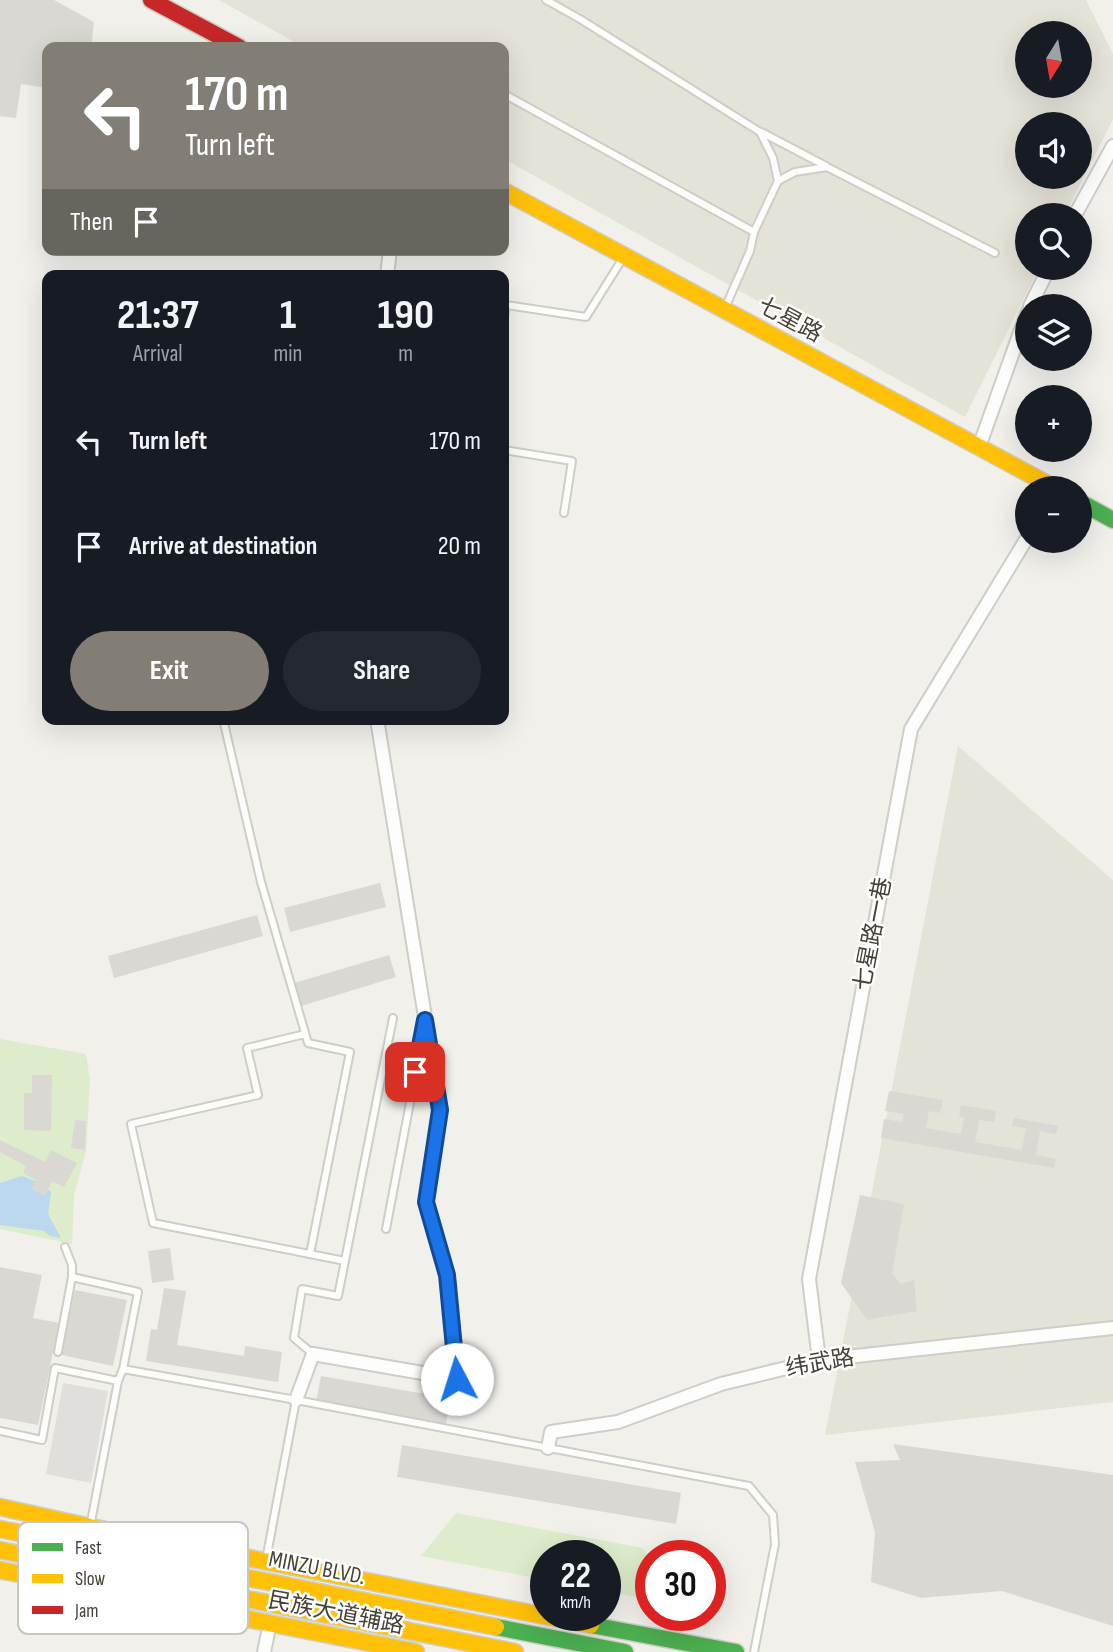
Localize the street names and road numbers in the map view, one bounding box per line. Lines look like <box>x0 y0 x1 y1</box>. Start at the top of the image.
street label: 七星路 <box>753 291 827 349</box>
street label: 七星路一巷 <box>848 875 898 993</box>
street label: 纬武路 <box>784 1343 856 1383</box>
street label: MINZU BLVD. <box>266 1545 368 1591</box>
street label: 民族大道辅路 <box>266 1586 406 1640</box>

